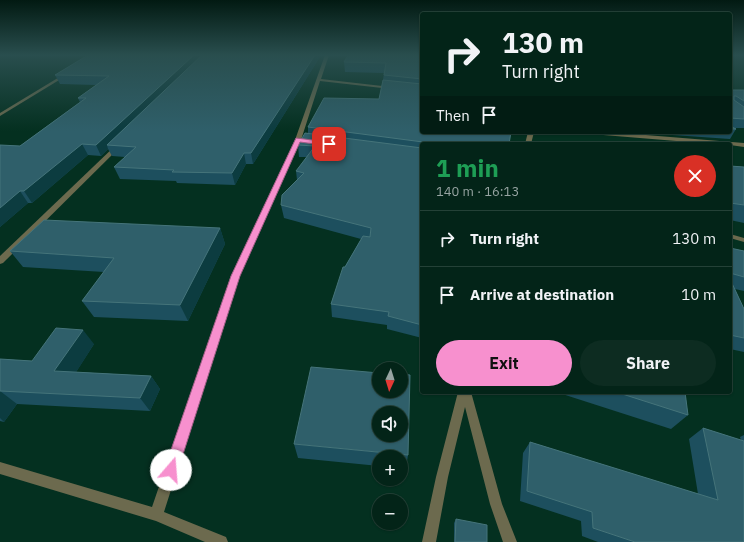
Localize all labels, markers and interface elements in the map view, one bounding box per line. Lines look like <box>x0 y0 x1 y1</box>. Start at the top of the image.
text: 130 m <box>502 24 584 61</box>
icon: right <box>436 28 488 80</box>
text: Turn right <box>502 60 580 83</box>
icon: arrive <box>478 104 500 126</box>
text: Then <box>436 106 470 125</box>
pin <box>312 127 346 161</box>
icon: arrive <box>318 133 340 155</box>
text: 1 min <box>436 152 499 184</box>
button: close <box>674 155 716 197</box>
text: 140 m · 16:13 <box>436 183 519 200</box>
icon: right <box>436 228 458 250</box>
text: Turn right <box>470 229 539 248</box>
text: 130 m <box>672 229 716 248</box>
icon: arrive <box>436 284 458 306</box>
text: Arrive at destination <box>470 285 614 304</box>
text: 10 m <box>681 285 716 304</box>
button: Exit <box>436 340 572 386</box>
button: Share <box>580 340 716 386</box>
north arrow <box>372 362 408 398</box>
map controls <box>372 362 408 530</box>
button: sound <box>372 406 408 442</box>
position arrow <box>150 449 192 491</box>
button: + <box>372 450 408 486</box>
button: − <box>372 494 408 530</box>

